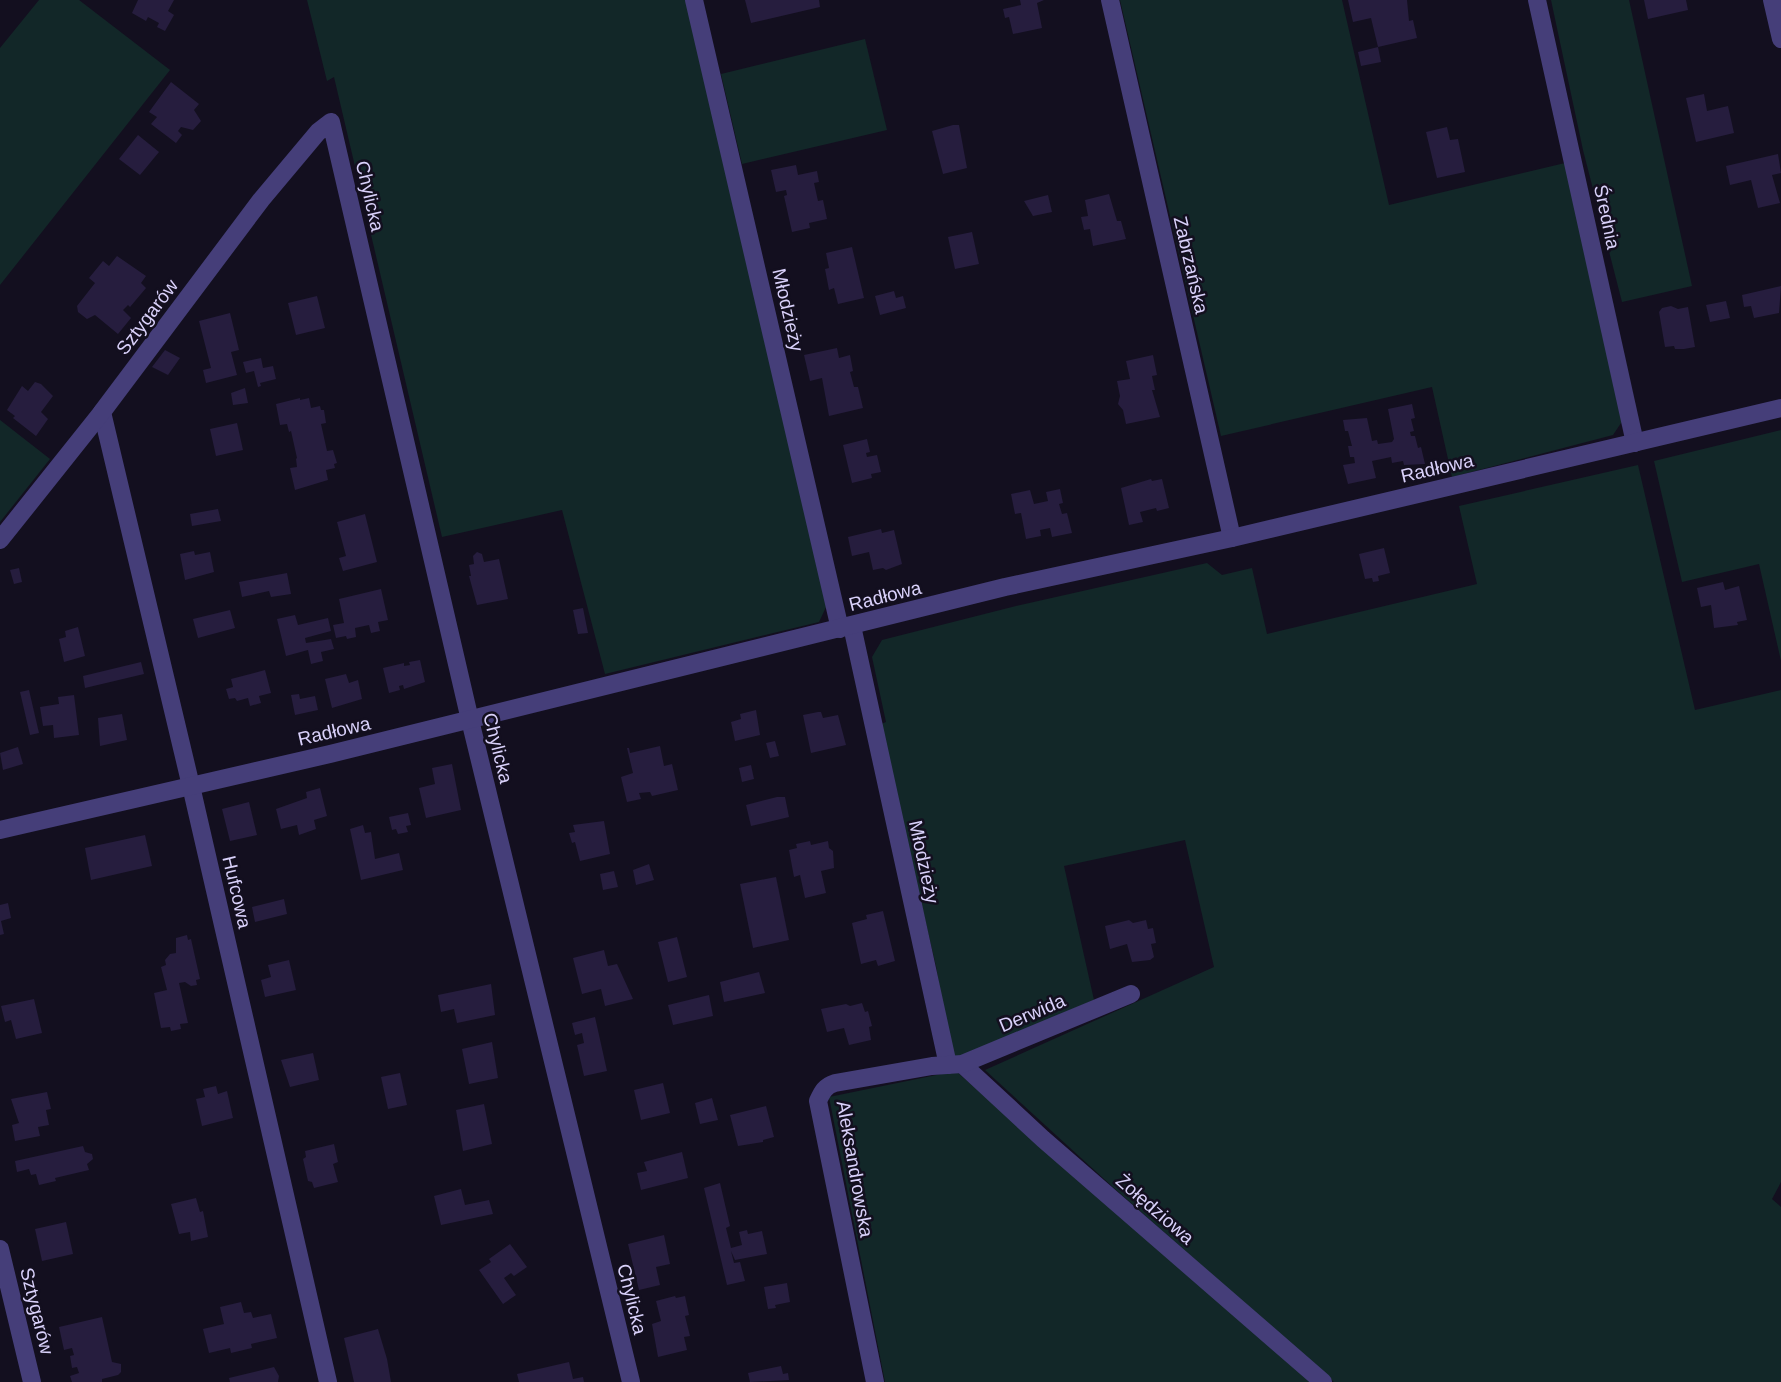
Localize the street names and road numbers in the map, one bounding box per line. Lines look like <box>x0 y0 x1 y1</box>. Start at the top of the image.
street label: Chylicka <box>352 159 388 234</box>
street label: Średnia <box>1590 183 1624 252</box>
street label: Zabrzańska <box>1170 214 1212 316</box>
street label: Młodzieży <box>768 266 808 354</box>
street label: Sztygarów <box>112 275 182 359</box>
street label: Radłowa <box>1399 449 1476 487</box>
street label: Radłowa <box>847 577 924 615</box>
street label: Chylicka <box>479 711 517 786</box>
street label: Radłowa <box>296 712 373 750</box>
street label: Młodzieży <box>905 818 943 906</box>
street label: Hufcowa <box>218 854 256 931</box>
street label: Derwida <box>996 990 1069 1036</box>
street label: Aleksandrowska <box>833 1099 877 1239</box>
street label: Żołędziowa <box>1112 1170 1198 1249</box>
street label: Chylicka <box>613 1262 651 1337</box>
street label: Sztygarów <box>16 1265 58 1357</box>

